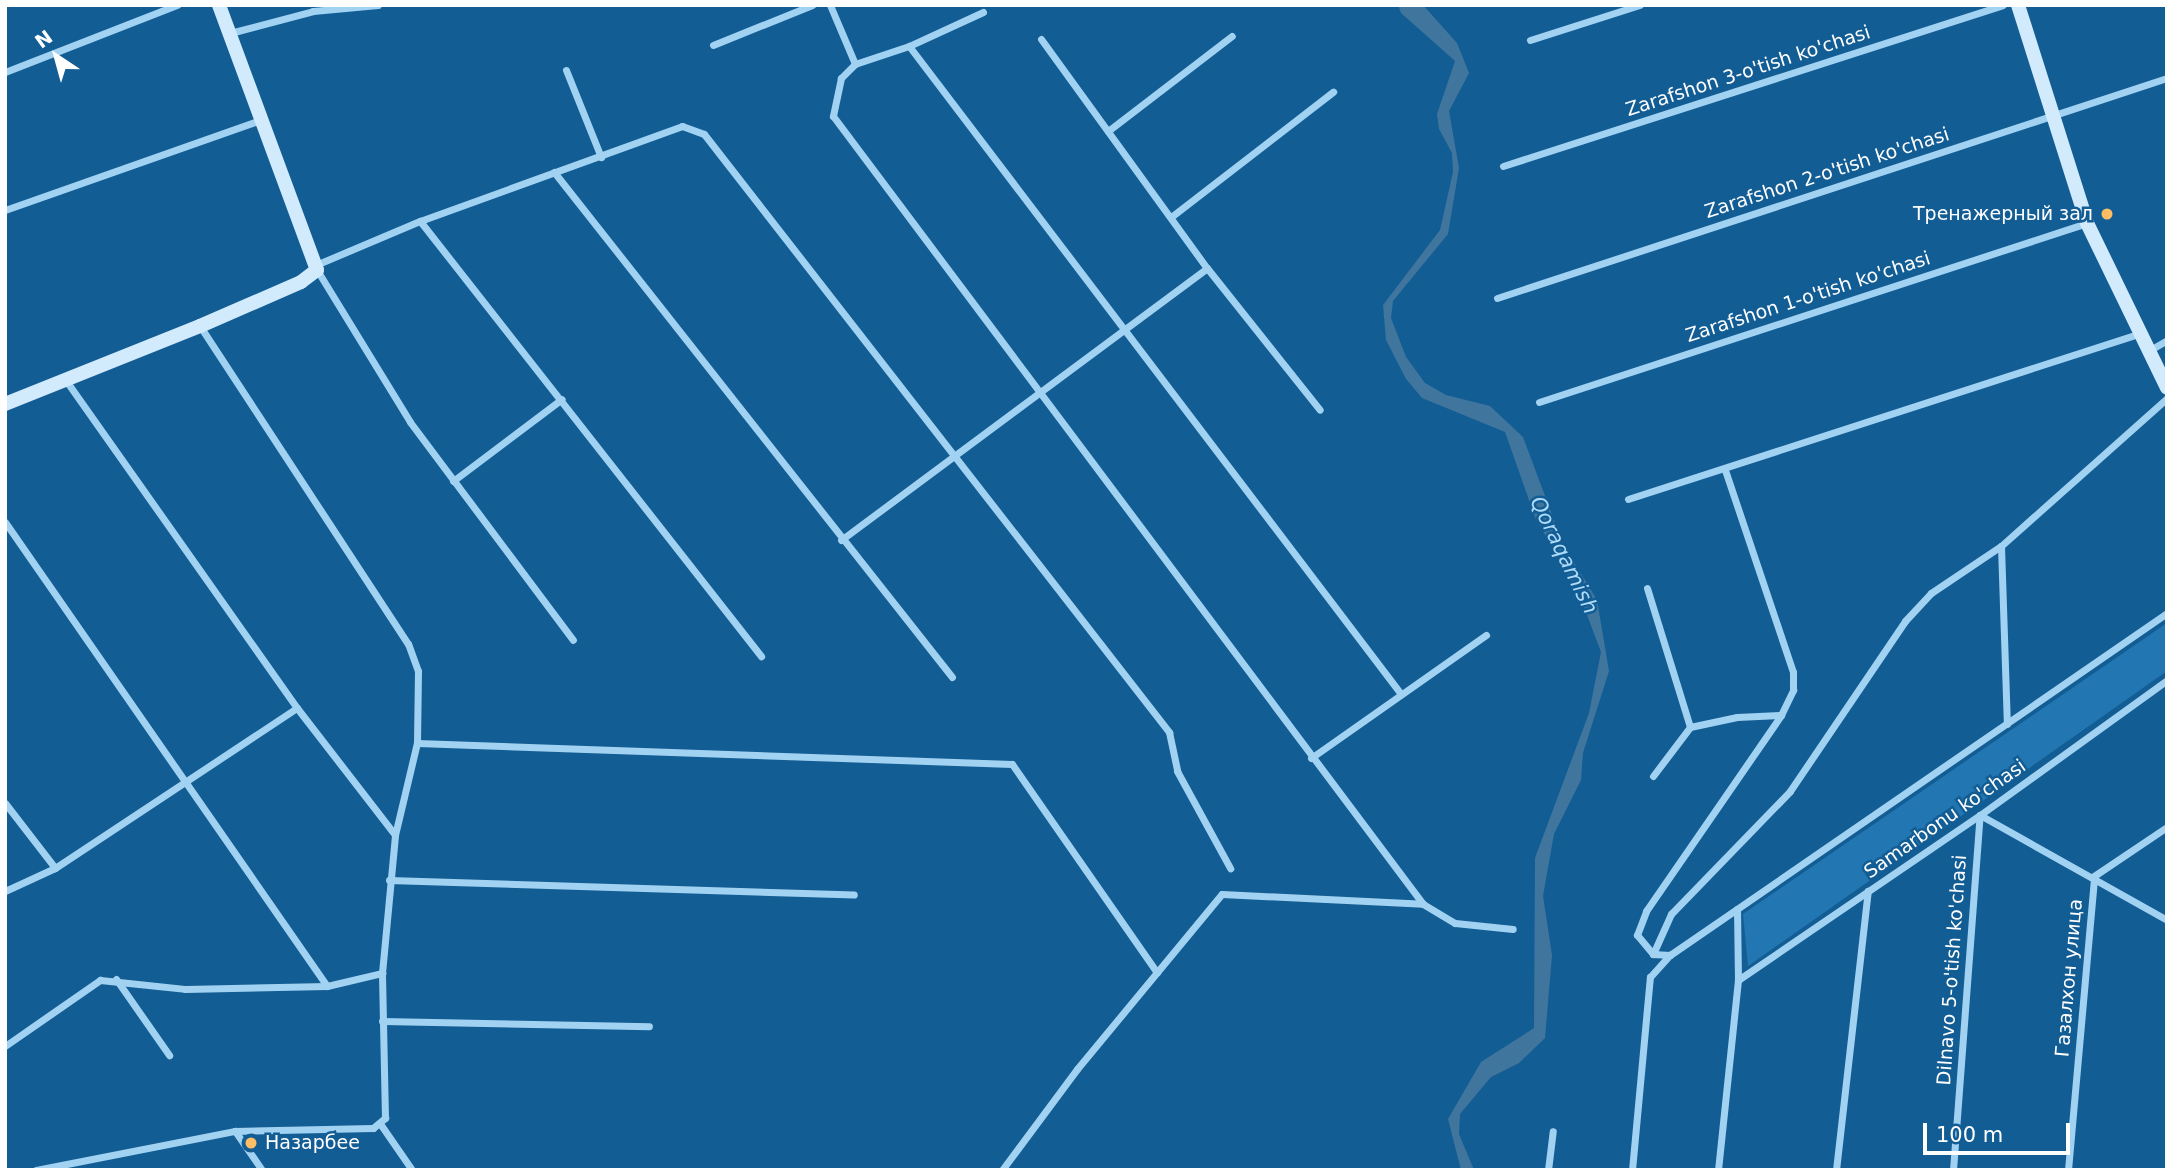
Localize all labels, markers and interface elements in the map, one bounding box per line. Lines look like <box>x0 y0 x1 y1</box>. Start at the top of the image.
north arrow <box>21 21 91 91</box>
street label: Zarafshon 3-o'tish ko'chasi <box>1623 21 1873 121</box>
text: N <box>31 25 57 53</box>
street label: Zarafshon 2-o'tish ko'chasi <box>1702 123 1952 223</box>
place label: Тренажерный зал <box>1913 203 2093 225</box>
marker: Тренажерный зал <box>2099 206 2115 222</box>
street label: Zarafshon 1-o'tish ko'chasi <box>1683 247 1933 347</box>
water label: Qoraqamish <box>1525 492 1603 618</box>
street label: Samarbonu ko'chasi <box>1860 755 2030 883</box>
street label: Dilnavo 5-o'tish ko'chasi <box>1933 854 1971 1086</box>
street label: Газалхон улица <box>2051 898 2087 1058</box>
scale bar <box>1927 1108 2074 1152</box>
text: 100 m <box>1936 1123 2003 1147</box>
place label: Назарбее <box>265 1132 360 1154</box>
marker: Назарбее <box>243 1135 259 1151</box>

